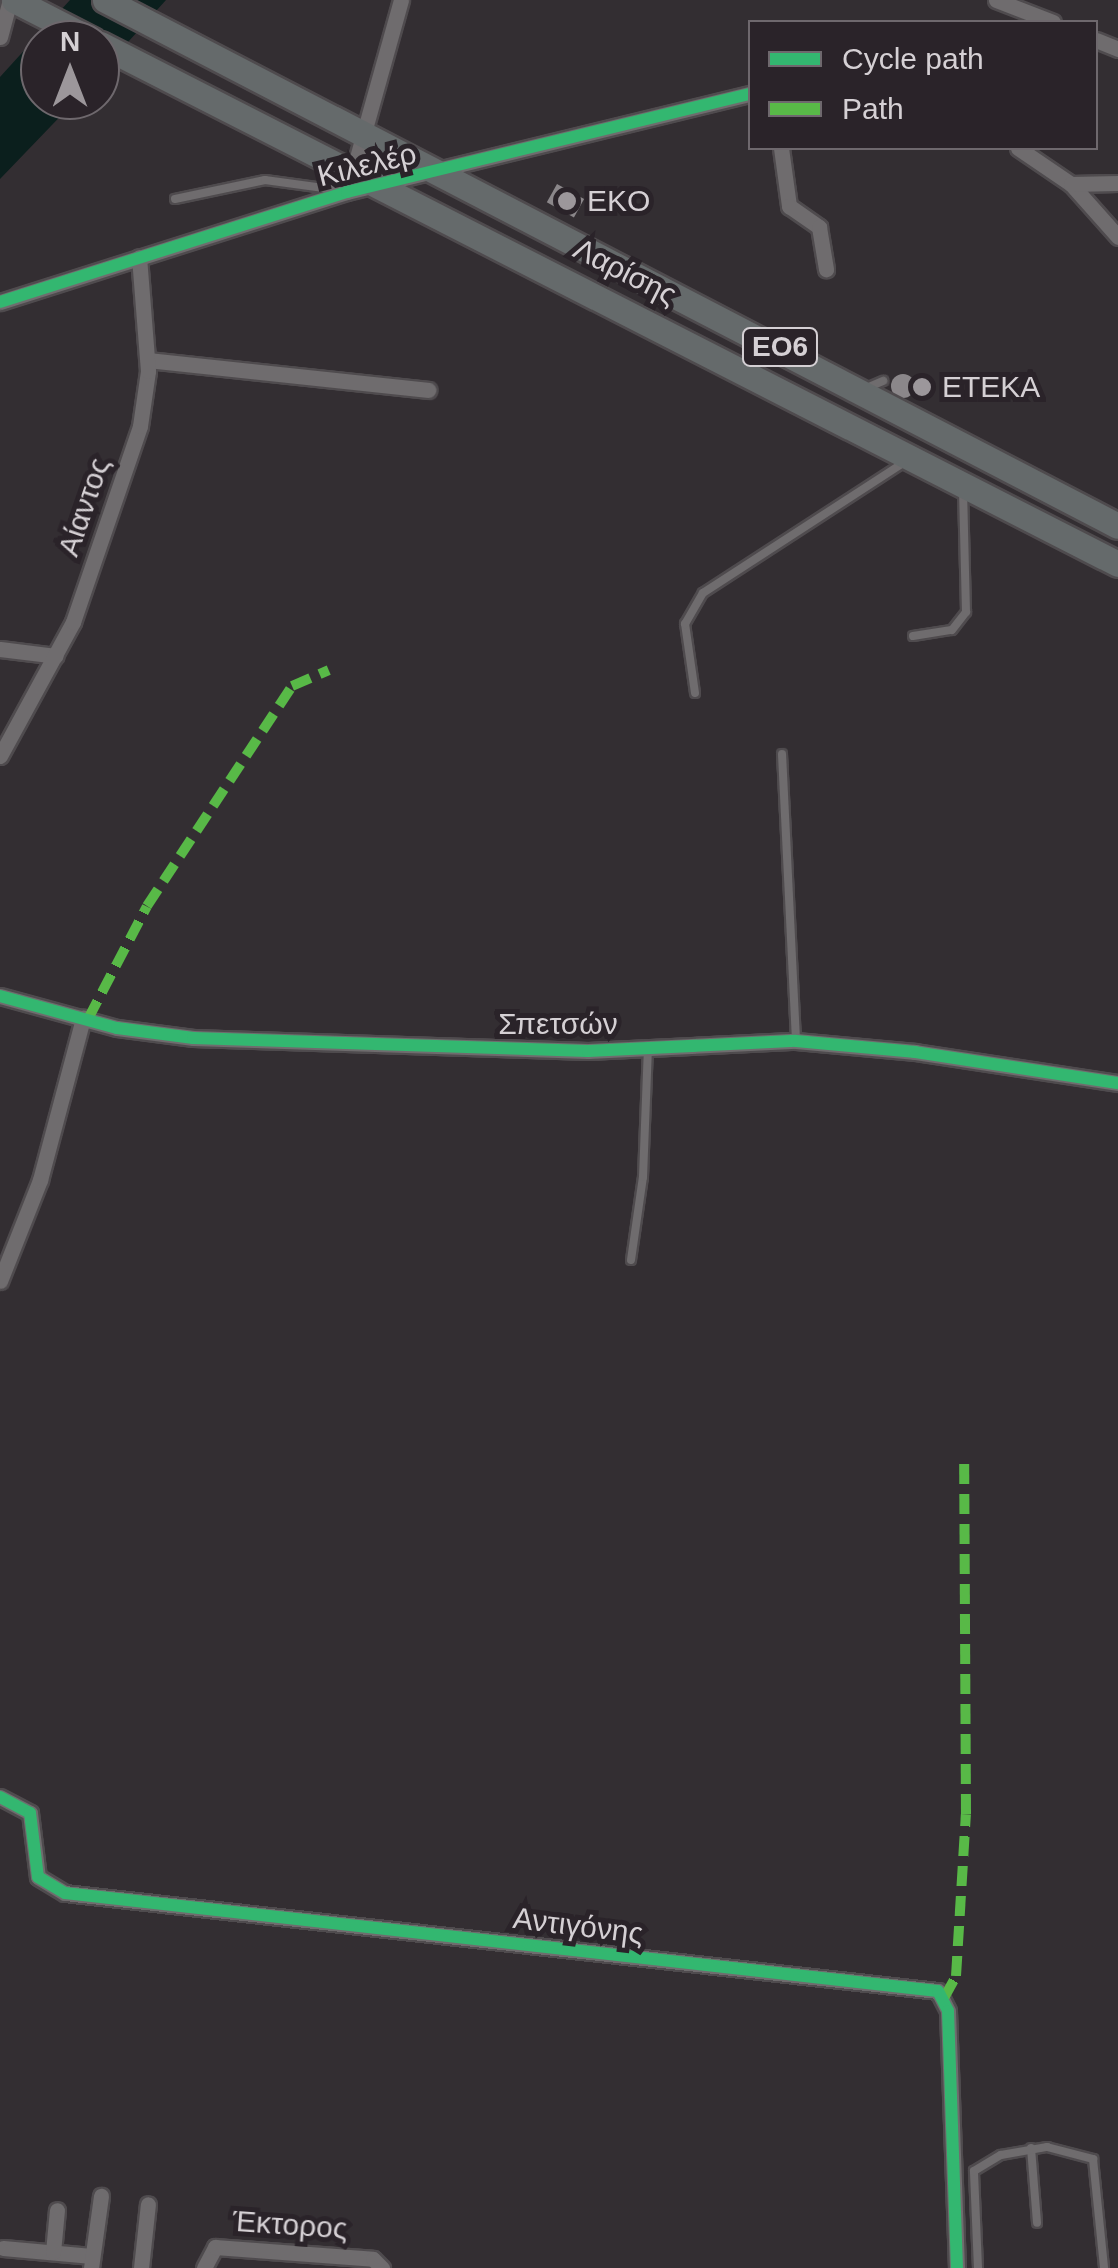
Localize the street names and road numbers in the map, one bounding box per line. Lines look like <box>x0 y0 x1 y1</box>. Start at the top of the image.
street label: Κιλελέρ <box>314 135 420 195</box>
street label: Λαρίσης <box>567 231 683 313</box>
road number: ΕΟ6 <box>740 324 820 370</box>
street label: Αίαντος <box>50 453 118 561</box>
street label: Σπετσών <box>498 1006 618 1042</box>
street label: Αντιγόνης <box>511 1900 645 1952</box>
street label: Έκτορος <box>231 2203 349 2247</box>

